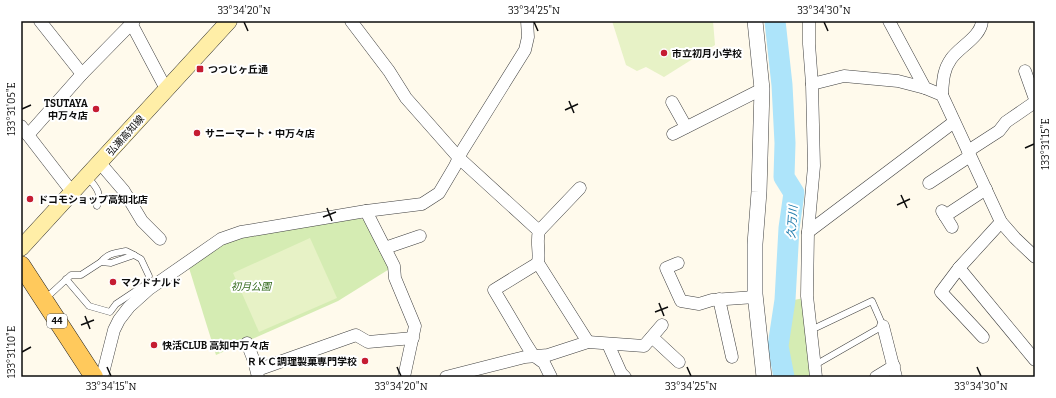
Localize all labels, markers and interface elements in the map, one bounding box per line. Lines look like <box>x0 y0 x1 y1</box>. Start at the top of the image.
text: 33°34'20"N <box>217 5 271 17</box>
text: 33°34'25"N <box>508 5 560 17</box>
text: 33°34'30"N <box>797 5 851 17</box>
marker: 市立初月小学校 <box>659 48 669 58</box>
place label: 市立初月小学校 <box>672 48 742 60</box>
marker: つつじヶ丘通 <box>195 64 205 74</box>
place label: つつじヶ丘通 <box>208 64 268 76</box>
text: 133°31'05"E <box>6 82 18 136</box>
place label: TSUTAYA 中万々店 <box>44 98 89 122</box>
marker: TSUTAYA 中万々店 <box>91 104 101 114</box>
street label: 弘瀬高知線 <box>105 113 147 158</box>
text: 133°31'15"E <box>1040 118 1052 170</box>
marker: サニーマート・中万々店 <box>192 128 202 138</box>
place label: サニーマート・中万々店 <box>205 128 315 140</box>
marker: ドコモショップ高知北店 <box>25 194 35 204</box>
place label: ドコモショップ高知北店 <box>38 194 148 206</box>
water label: 久万川 <box>785 204 800 239</box>
marker: マクドナルド <box>108 277 118 287</box>
place label: マクドナルド <box>121 277 181 289</box>
park label: 初月公園 <box>231 281 273 293</box>
road number: 44 <box>47 314 67 328</box>
text: 133°31'10"E <box>6 326 18 378</box>
marker: 快活CLUB 高知中万々店 <box>149 340 159 350</box>
place label: 快活CLUB 高知中万々店 <box>162 340 269 352</box>
place label: ＲＫＣ調理製菓専門学校 <box>247 356 357 368</box>
marker: ＲＫＣ調理製菓専門学校 <box>360 356 370 366</box>
text: 33°34'15"N <box>86 381 136 393</box>
text: 33°34'20"N <box>374 381 428 393</box>
text: 33°34'25"N <box>665 381 717 393</box>
text: 33°34'30"N <box>954 381 1008 393</box>

